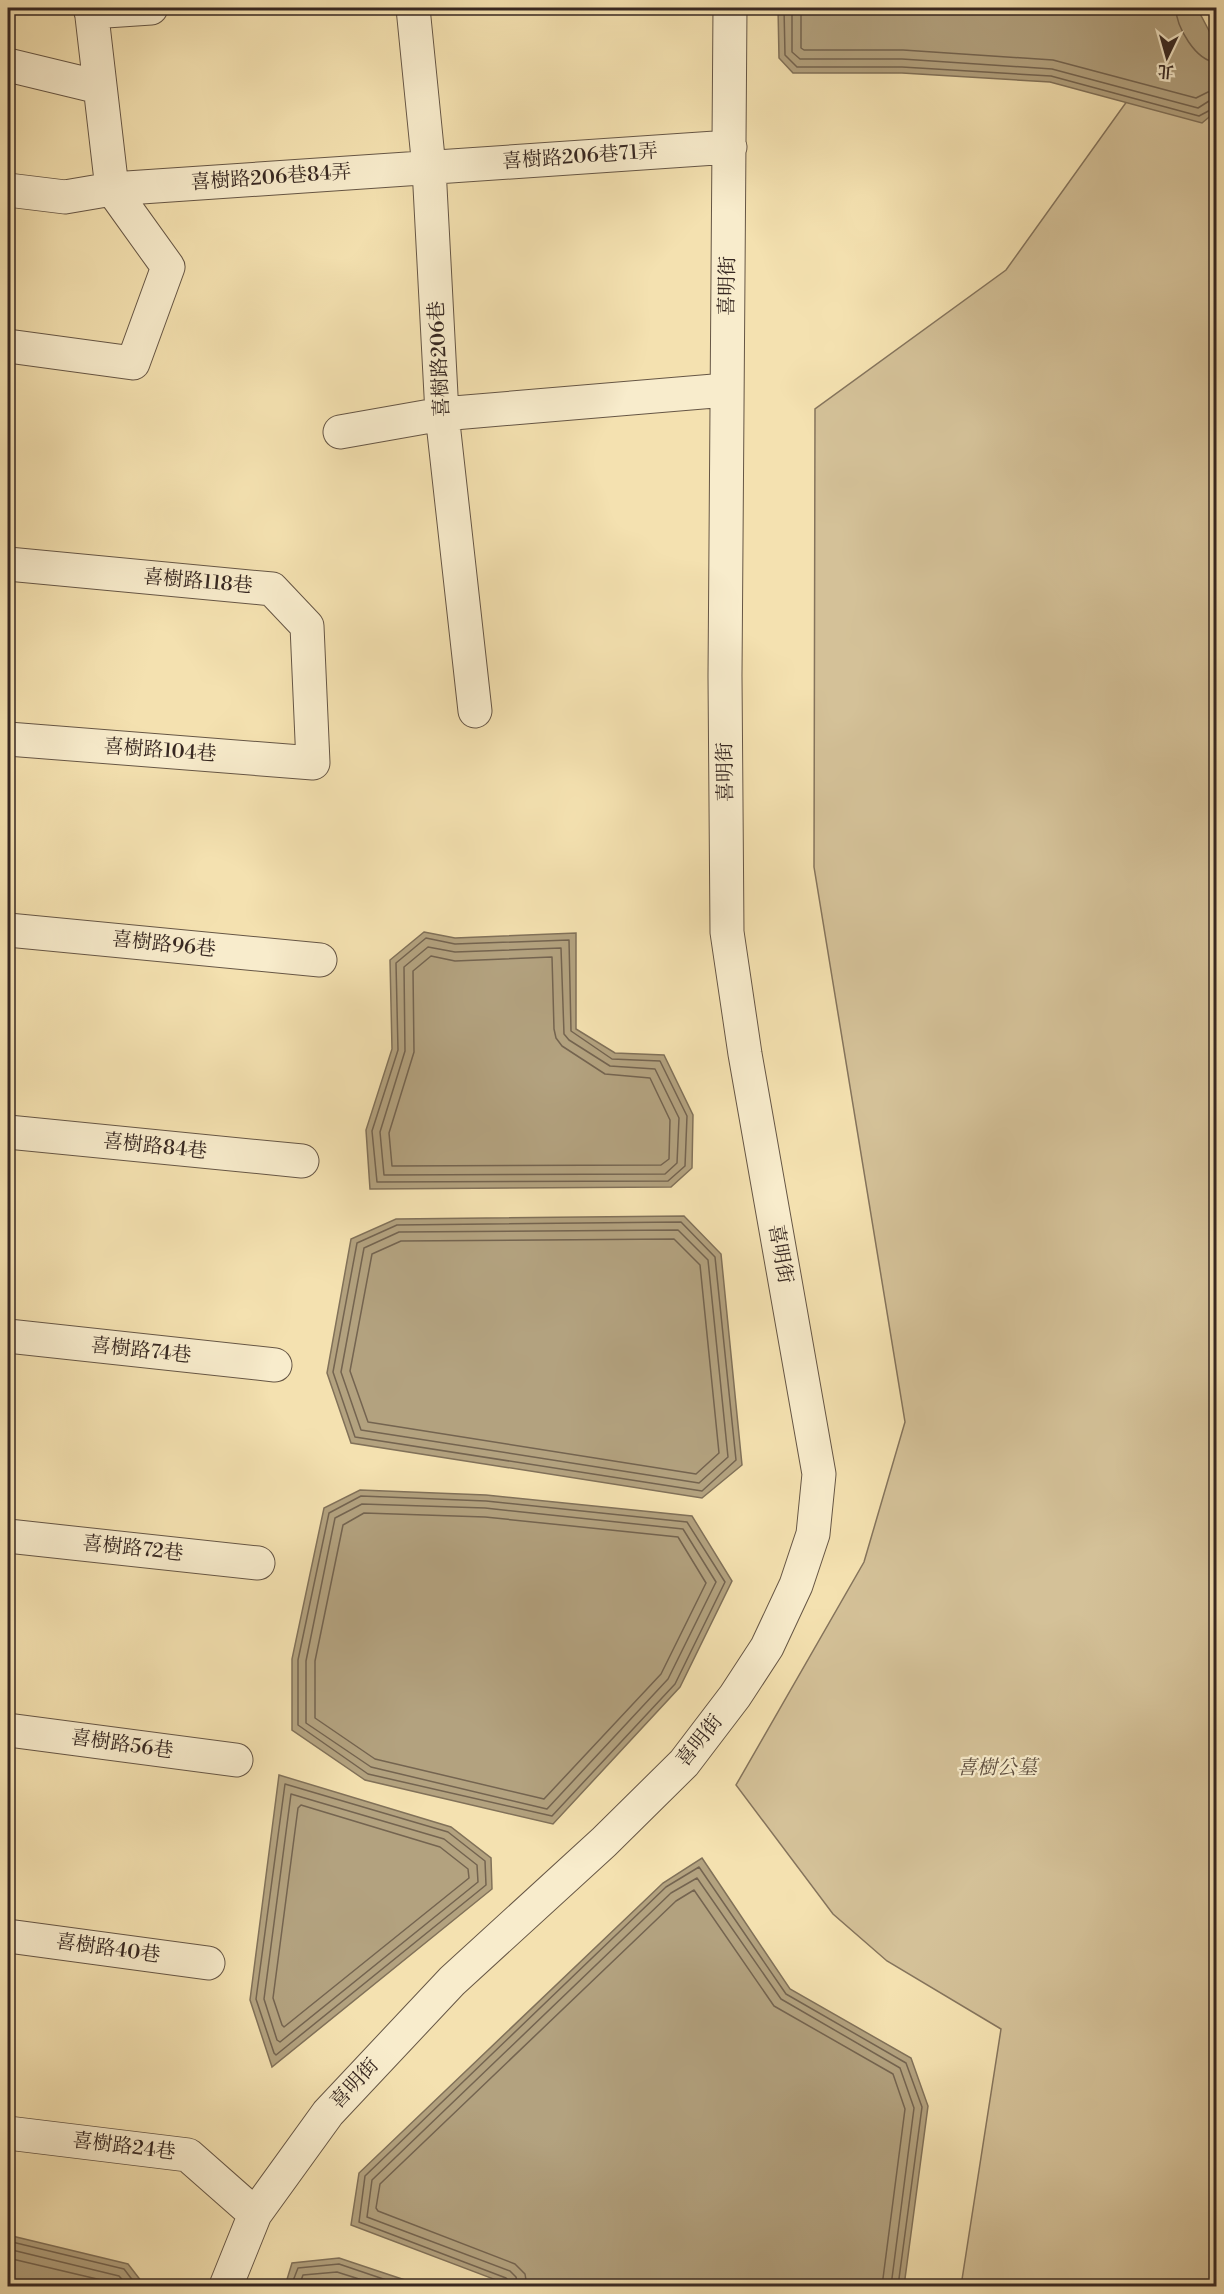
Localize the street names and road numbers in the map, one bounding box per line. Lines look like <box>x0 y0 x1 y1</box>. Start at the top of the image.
street label: 喜樹路206巷71弄 <box>501 139 659 175</box>
street label: 喜樹路206巷84弄 <box>190 160 352 196</box>
street label: 喜明街 <box>715 256 741 316</box>
street label: 喜樹路206巷 <box>424 300 456 418</box>
street label: 喜樹路118巷 <box>142 565 254 599</box>
street label: 喜樹路104巷 <box>103 735 217 767</box>
street label: 喜明街 <box>713 742 739 802</box>
street label: 喜樹路96巷 <box>111 927 217 963</box>
street label: 喜樹路84巷 <box>102 1129 208 1165</box>
street label: 喜明街 <box>762 1222 798 1286</box>
street label: 喜樹路74巷 <box>90 1333 192 1369</box>
street label: 喜樹路72巷 <box>81 1531 185 1567</box>
street label: 喜明街 <box>671 1710 729 1772</box>
street label: 喜樹路56巷 <box>69 1725 175 1765</box>
street label: 喜樹路40巷 <box>54 1929 162 1969</box>
street label: 喜明街 <box>325 2054 385 2114</box>
street label: 喜樹路24巷 <box>71 2128 177 2166</box>

